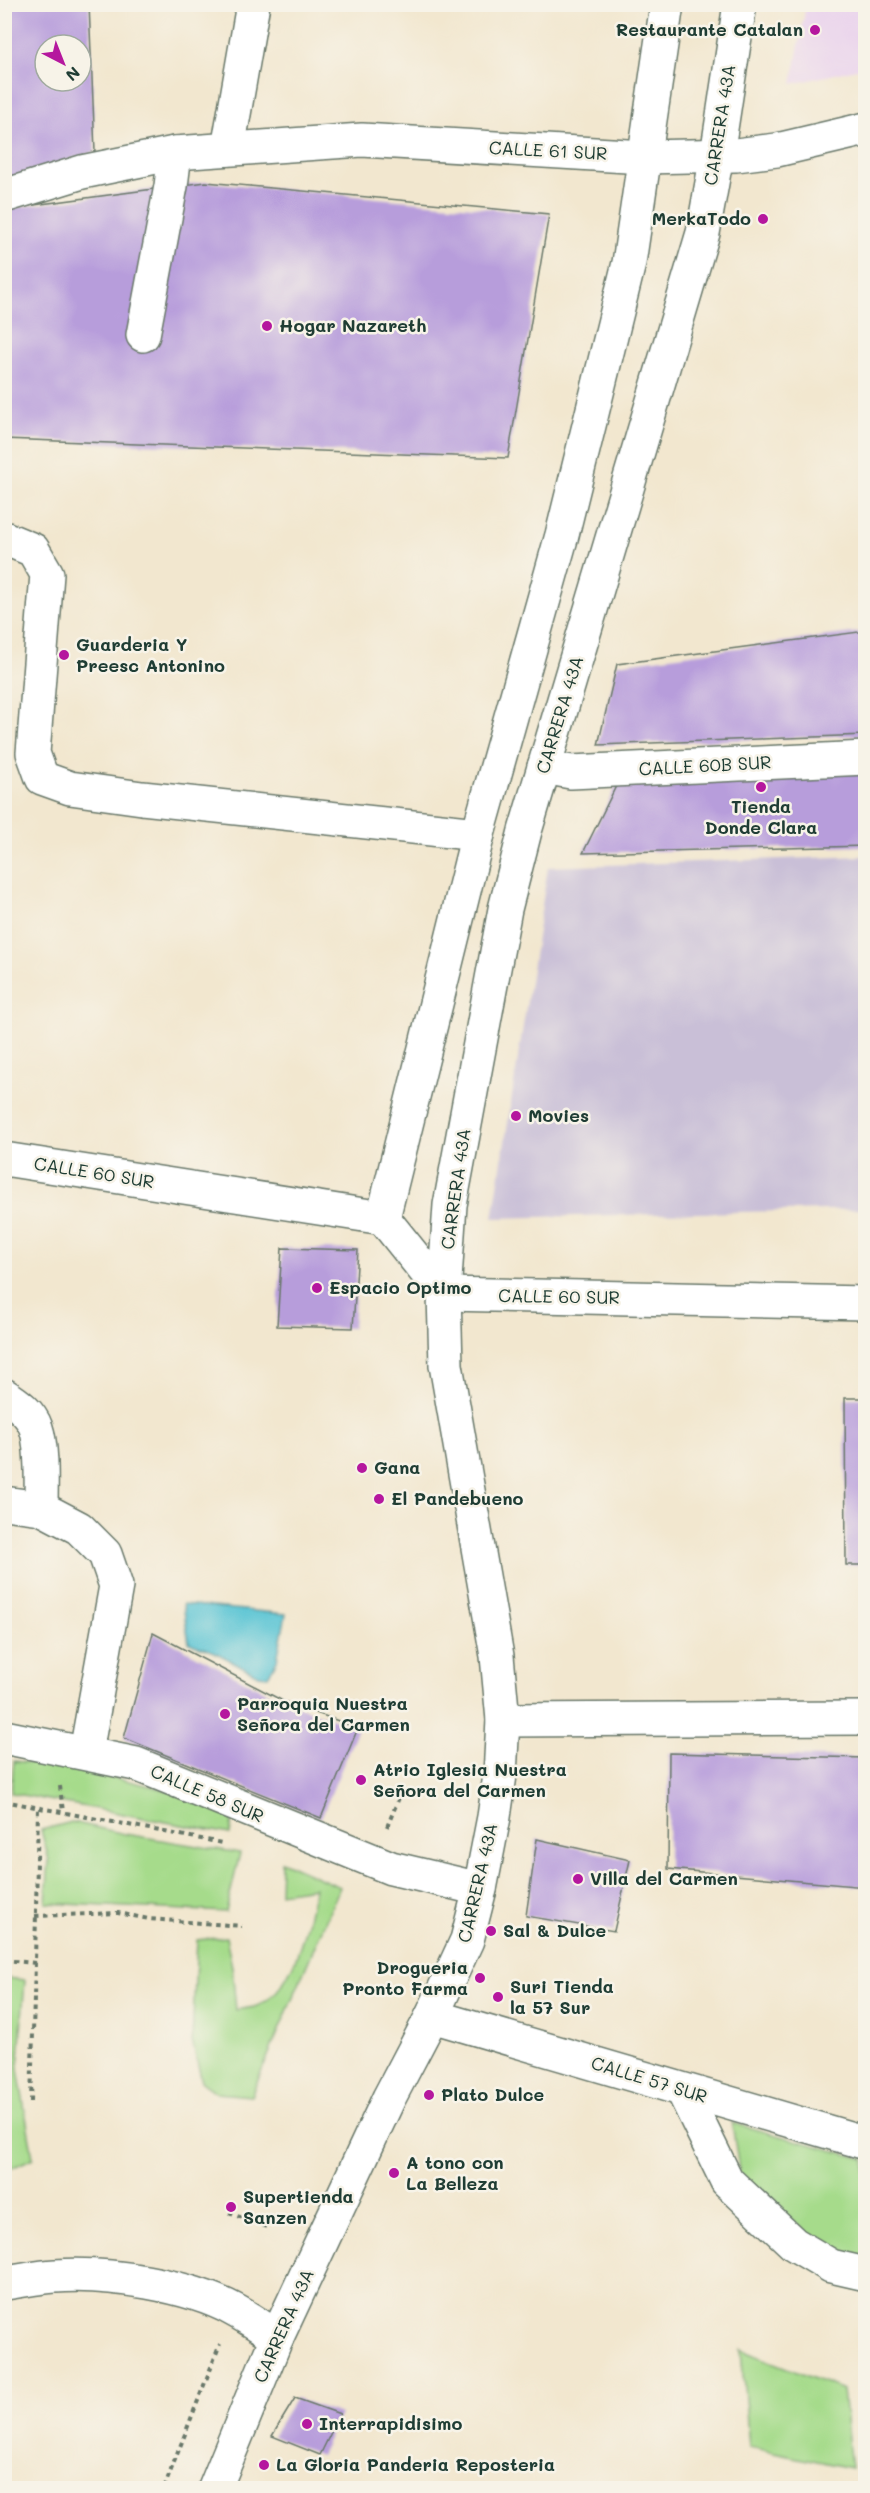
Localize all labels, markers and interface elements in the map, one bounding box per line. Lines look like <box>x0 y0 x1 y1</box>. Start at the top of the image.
place label: Restaurante Catalan <box>616 17 803 41</box>
marker: Restaurante Catalan <box>808 23 822 37</box>
north arrow <box>33 33 93 93</box>
text: N <box>62 63 85 86</box>
street label: CARRERA 43A <box>698 63 740 187</box>
street label: CALLE 61 SUR <box>488 135 608 165</box>
place label: MerkaTodo <box>652 206 751 230</box>
marker: MerkaTodo <box>756 212 770 226</box>
place label: Hogar Nazareth <box>279 313 427 337</box>
marker: Hogar Nazareth <box>260 319 274 333</box>
place label: Guarderia Y Preesc Antonino <box>76 632 225 677</box>
marker: Guarderia Y Preesc Antonino <box>57 648 71 662</box>
street label: CARRERA 43A <box>530 653 588 777</box>
street label: CALLE 60B SUR <box>638 750 772 780</box>
marker: Tienda Donde Clara <box>754 780 768 794</box>
place label: Tienda Donde Clara <box>705 794 817 839</box>
place label: Movies <box>528 1103 589 1127</box>
marker: Movies <box>509 1109 523 1123</box>
street label: CARRERA 43A <box>435 1127 475 1251</box>
street label: CALLE 60 SUR <box>32 1151 156 1193</box>
place label: Espacio Optimo <box>329 1275 472 1299</box>
marker: Espacio Optimo <box>310 1281 324 1295</box>
street label: CALLE 60 SUR <box>498 1283 620 1309</box>
place label: Gana <box>374 1455 420 1479</box>
marker: Gana <box>355 1461 369 1475</box>
place label: El Pandebueno <box>391 1486 523 1510</box>
marker: El Pandebueno <box>372 1492 386 1506</box>
place label: Parroquia Nuestra Señora del Carmen <box>237 1691 410 1736</box>
marker: Parroquia Nuestra Señora del Carmen <box>218 1707 232 1721</box>
place label: Atrio Iglesia Nuestra Señora del Carmen <box>373 1757 567 1802</box>
street label: CALLE 58 SUR <box>147 1758 268 1828</box>
marker: Atrio Iglesia Nuestra Señora del Carmen <box>354 1773 368 1787</box>
street label: CARRERA 43A <box>452 1821 502 1945</box>
place label: Villa del Carmen <box>590 1866 738 1890</box>
marker: Villa del Carmen <box>571 1872 585 1886</box>
place label: Sal & Dulce <box>503 1918 606 1942</box>
marker: Sal & Dulce <box>484 1924 498 1938</box>
place label: Drogueria Pronto Farma <box>342 1955 468 2000</box>
marker: Drogueria Pronto Farma <box>473 1971 487 1985</box>
place label: Suri Tienda la 57 Sur <box>510 1974 614 2019</box>
marker: Suri Tienda la 57 Sur <box>491 1990 505 2004</box>
street label: CALLE 57 SUR <box>588 2050 710 2108</box>
place label: Plato Dulce <box>441 2082 544 2106</box>
marker: Plato Dulce <box>422 2088 436 2102</box>
place label: A tono con La Belleza <box>406 2150 504 2195</box>
marker: A tono con La Belleza <box>387 2166 401 2180</box>
place label: Supertienda Sanzen <box>243 2184 354 2229</box>
marker: Supertienda Sanzen <box>224 2200 238 2214</box>
street label: CARRERA 43A <box>247 2265 319 2386</box>
place label: Interrapidisimo <box>319 2411 462 2435</box>
marker: Interrapidisimo <box>300 2417 314 2431</box>
place label: La Gloria Panderia Reposteria <box>276 2452 555 2476</box>
marker: La Gloria Panderia Reposteria <box>257 2458 271 2472</box>

